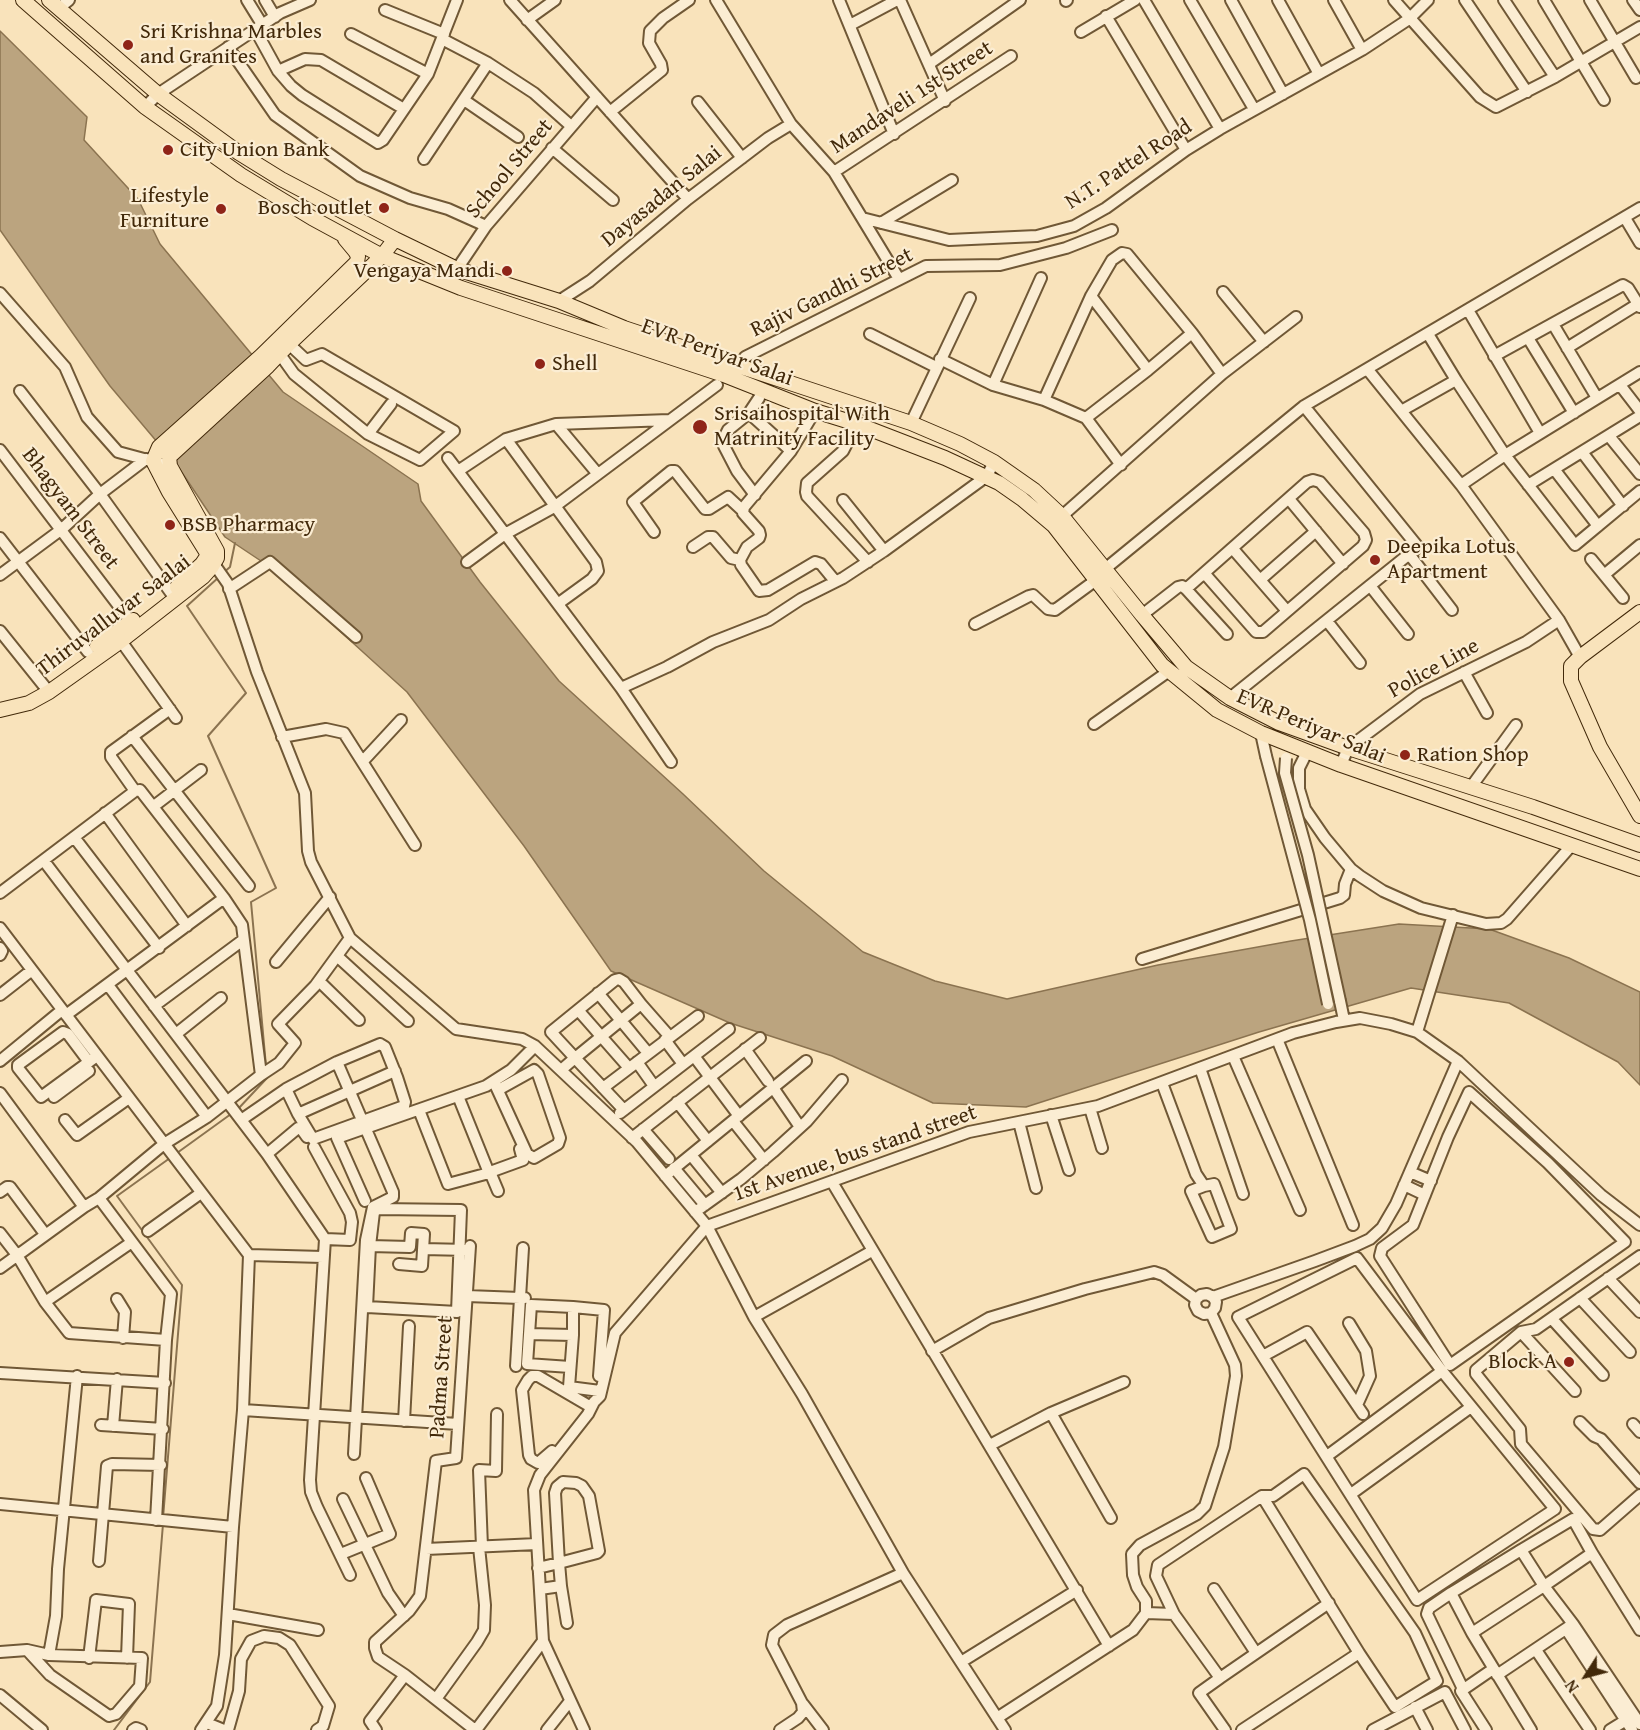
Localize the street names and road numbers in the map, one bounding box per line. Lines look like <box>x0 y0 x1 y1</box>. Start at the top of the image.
street label: Mandaveli 1st Street <box>826 36 998 160</box>
street label: School Street <box>461 114 559 224</box>
street label: N.T. Pattel Road <box>1061 114 1197 216</box>
street label: Dayasadan Salai <box>597 140 727 254</box>
street label: Rajiv Gandhi Street <box>746 242 918 344</box>
street label: EVR Periyar Salai <box>638 313 796 393</box>
street label: Bhagyam Street <box>16 443 124 575</box>
street label: Thiruvalluvar Saalai <box>32 549 196 683</box>
street label: Police Line <box>1384 633 1484 705</box>
street label: EVR Periyar Salai <box>1233 684 1389 770</box>
street label: 1st Avenue, bus stand street <box>730 1100 980 1208</box>
street label: Padma Street <box>425 1315 459 1439</box>

